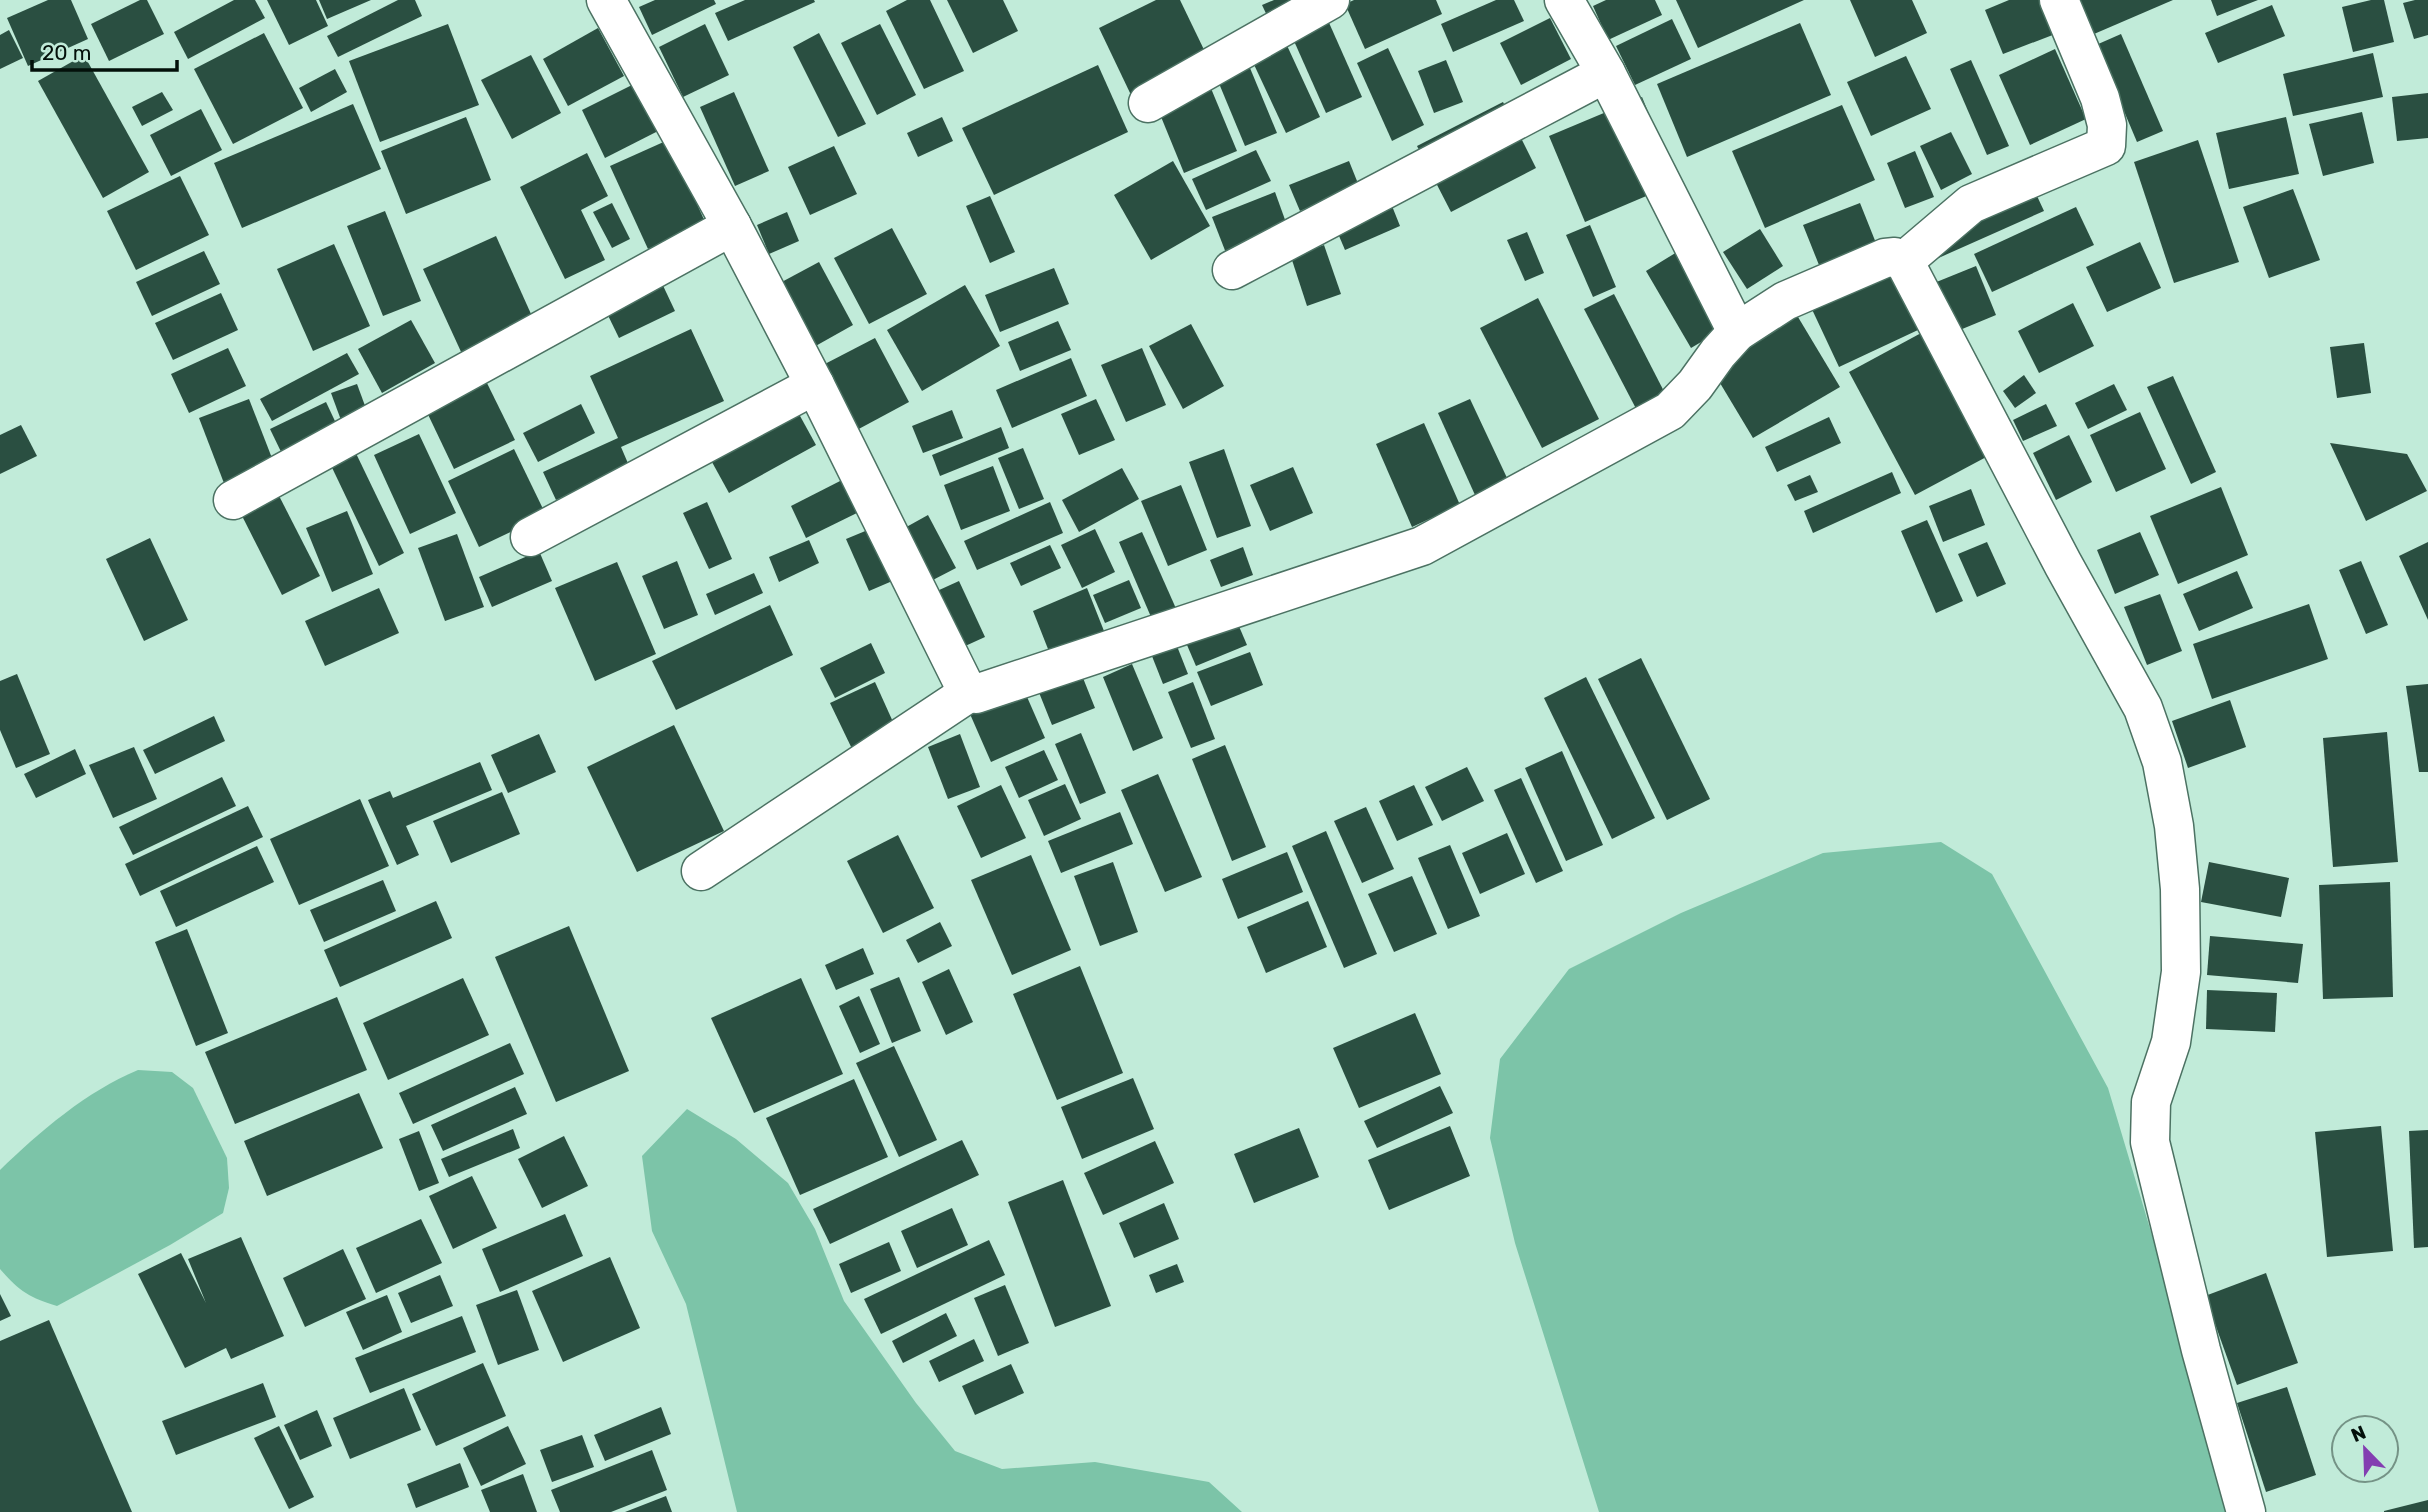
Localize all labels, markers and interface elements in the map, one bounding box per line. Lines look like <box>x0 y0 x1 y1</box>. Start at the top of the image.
scale bar <box>32 28 177 72</box>
text: 20 m <box>42 40 91 65</box>
north arrow <box>2330 1414 2400 1484</box>
text: N <box>2348 1421 2369 1447</box>

